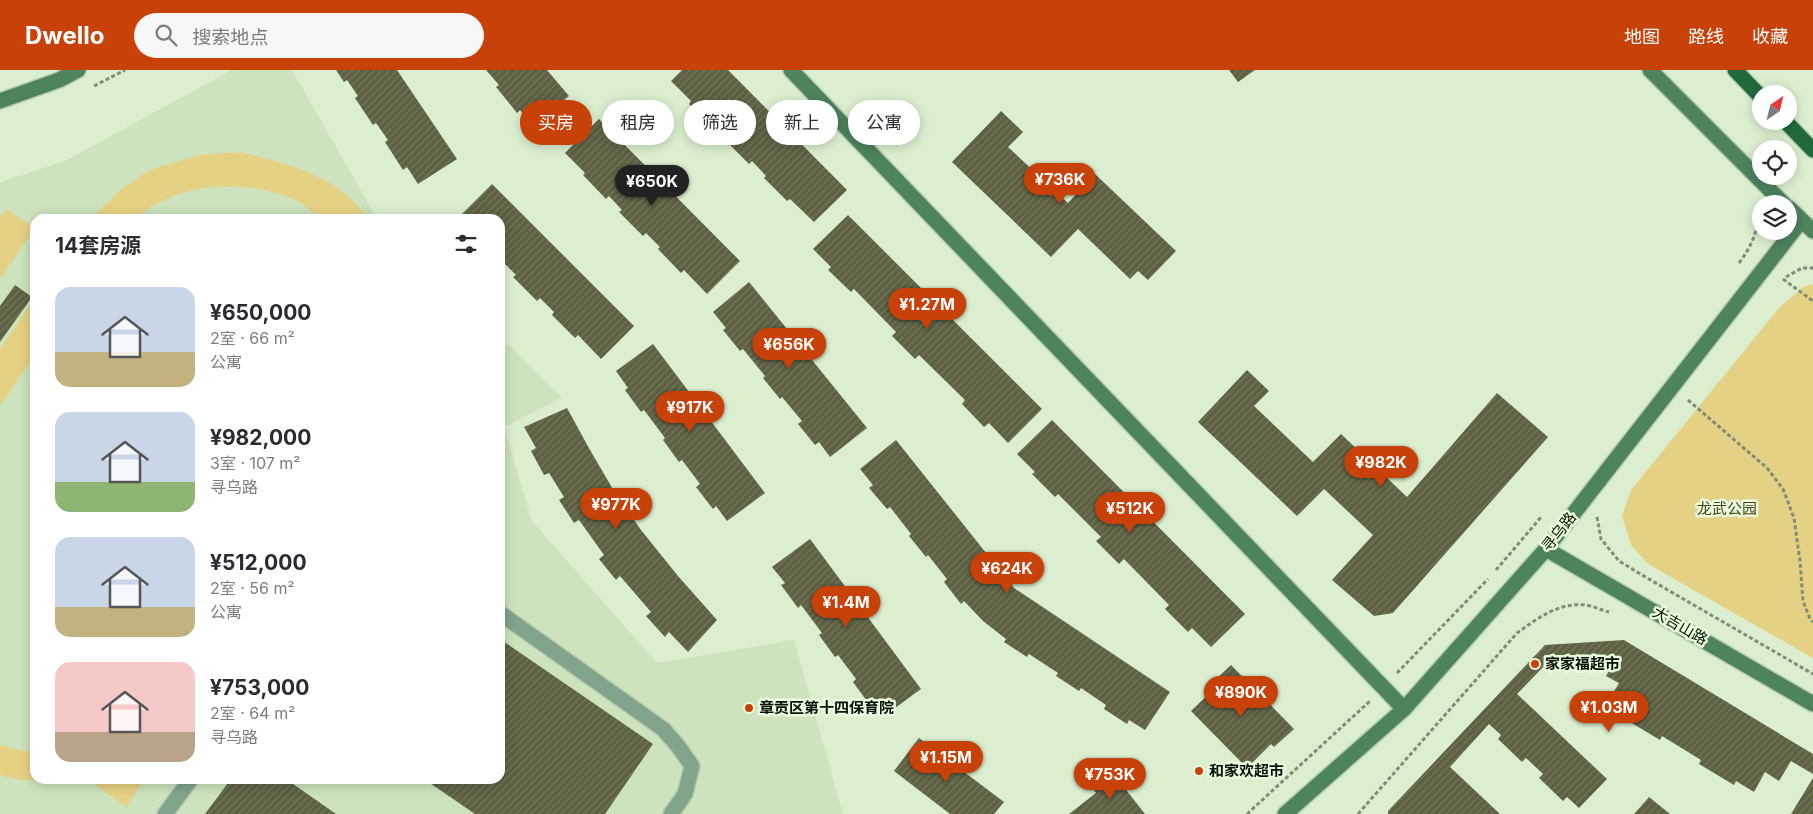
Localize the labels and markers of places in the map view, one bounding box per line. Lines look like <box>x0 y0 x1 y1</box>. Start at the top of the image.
pin: ¥736K <box>1025 162 1095 205</box>
pin: ¥650K <box>617 164 687 207</box>
pin: ¥1.27M <box>886 288 968 330</box>
pin: ¥656K <box>754 328 824 370</box>
pin: ¥917K <box>655 390 725 433</box>
pin: ¥982K <box>1346 446 1416 488</box>
pin: ¥977K <box>581 488 651 530</box>
pin: ¥512K <box>1095 492 1165 534</box>
pin: ¥624K <box>972 552 1042 594</box>
pin: ¥1.4M <box>811 586 881 628</box>
place label: 家家福超市 <box>1545 654 1620 673</box>
marker: 家家福超市 <box>1529 658 1541 670</box>
pin: ¥890K <box>1206 676 1276 718</box>
pin: ¥1.03M <box>1568 690 1650 733</box>
place label: 章贡区第十四保育院 <box>759 698 894 717</box>
marker: 章贡区第十四保育院 <box>743 702 755 714</box>
pin: ¥1.15M <box>905 740 987 783</box>
pin: ¥753K <box>1075 758 1145 800</box>
place label: 和家欢超市 <box>1209 761 1284 780</box>
marker: 和家欢超市 <box>1193 765 1205 777</box>

